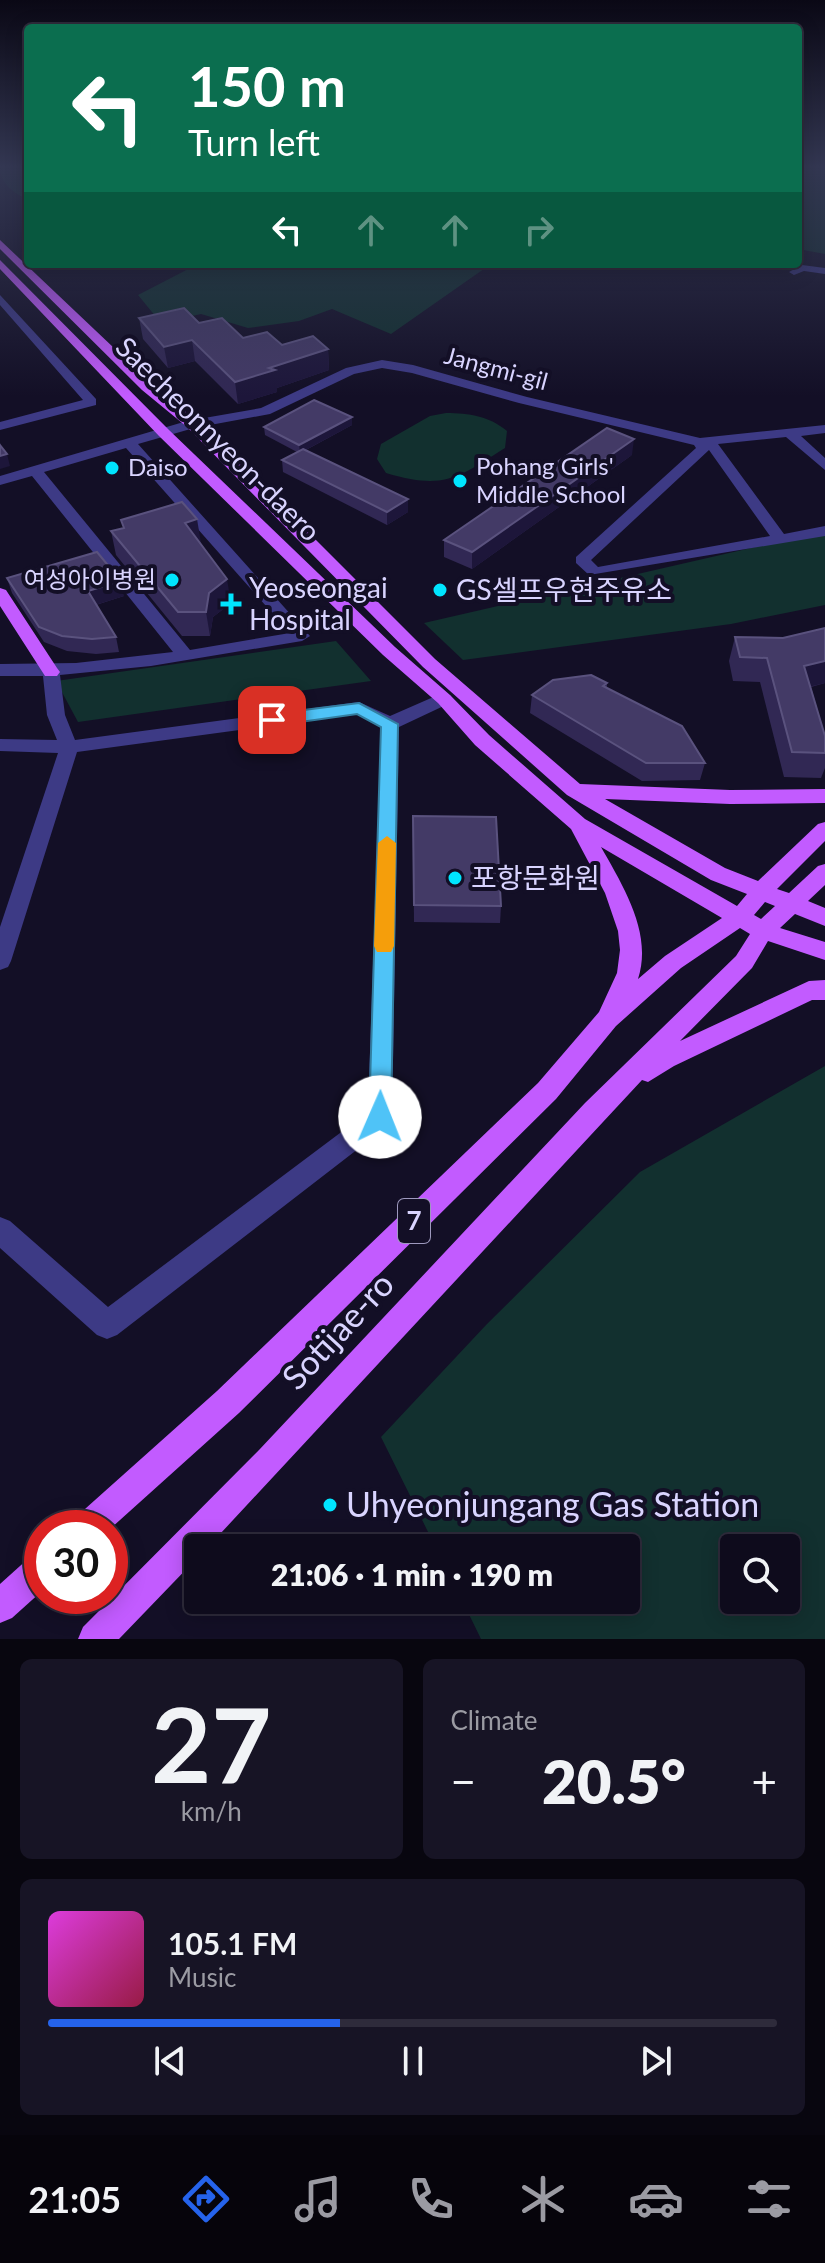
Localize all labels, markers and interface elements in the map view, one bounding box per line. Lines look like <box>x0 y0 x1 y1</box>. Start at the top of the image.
text: 150 m <box>188 52 346 119</box>
icon: left <box>56 56 160 160</box>
text: Turn left <box>188 120 320 164</box>
icon: left <box>265 208 309 252</box>
icon: ahead <box>349 208 393 252</box>
icon: ahead <box>433 208 477 252</box>
icon: right <box>517 208 561 252</box>
street label: Saecheonnyeon-daero <box>110 329 328 547</box>
street label: Jangmi-gil <box>442 340 551 395</box>
place label: Pohang Girls' Middle School <box>476 451 626 508</box>
place label: Daiso <box>128 452 188 481</box>
marker: Daiso <box>103 459 121 477</box>
marker: Pohang Girls' Middle School <box>451 472 469 490</box>
place label: 여성아이병원 <box>24 564 156 593</box>
place label: Yeoseongai Hospital <box>249 570 388 636</box>
marker: 여성아이병원 <box>163 571 181 589</box>
place label: GS셀프우현주유소 <box>456 572 672 606</box>
marker: GS셀프우현주유소 <box>431 581 449 599</box>
marker: Yeoseongai Hospital <box>220 593 242 615</box>
pin <box>238 686 306 754</box>
icon: arrive <box>250 698 294 742</box>
place label: 포항문화원 <box>471 860 600 894</box>
marker: 포항문화원 <box>446 869 464 887</box>
position arrow <box>338 1075 422 1159</box>
road number: 7 <box>398 1199 430 1243</box>
street label: Sotijae-ro <box>273 1263 401 1397</box>
place label: Uhyeonjungang Gas Station <box>346 1483 759 1524</box>
marker: Uhyeonjungang Gas Station <box>321 1496 339 1514</box>
speed limit sign: 30 <box>24 1510 128 1614</box>
map controls <box>720 1534 800 1614</box>
button: search <box>720 1534 800 1614</box>
text: 21:06 · 1 min · 190 m <box>271 1556 553 1592</box>
text: 27 <box>151 1680 272 1805</box>
text: Climate <box>451 1704 537 1736</box>
text: 20.5° <box>542 1745 686 1817</box>
text: − <box>451 1755 476 1807</box>
text: + <box>751 1755 777 1807</box>
text: km/h <box>181 1795 242 1827</box>
text: 105.1 FM <box>168 1925 297 1961</box>
text: Music <box>168 1961 236 1993</box>
icon: previous <box>148 2039 192 2083</box>
icon: pause <box>391 2039 435 2083</box>
icon: next <box>634 2039 678 2083</box>
icon: directions <box>178 2171 234 2227</box>
icon: music <box>290 2171 346 2227</box>
icon: phone <box>403 2171 459 2227</box>
icon: climate <box>515 2171 571 2227</box>
icon: car <box>628 2171 684 2227</box>
icon: filters <box>741 2171 797 2227</box>
text: 21:05 <box>28 2177 121 2221</box>

